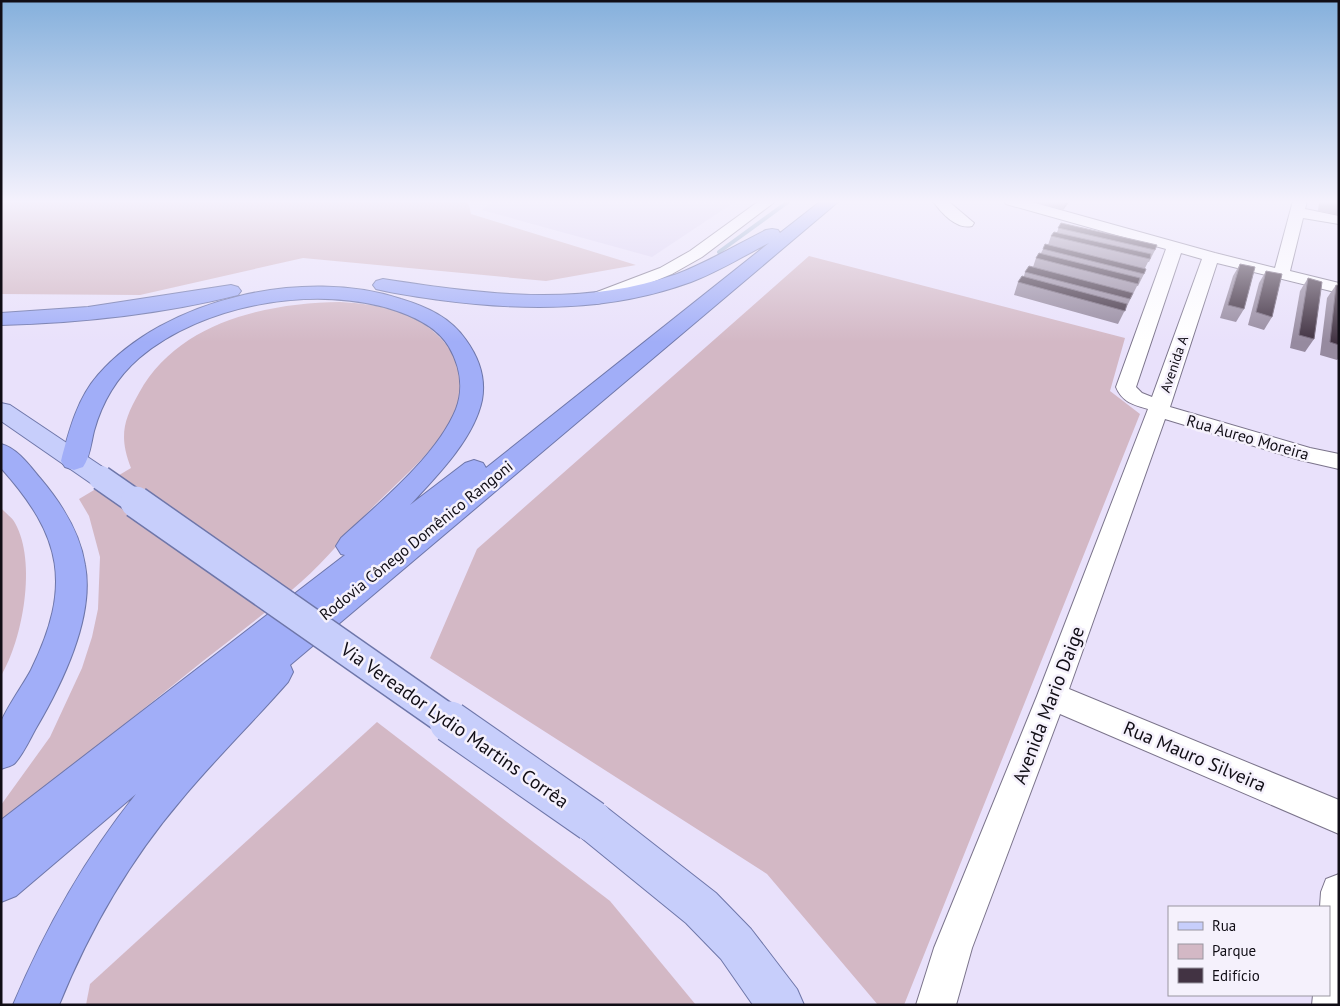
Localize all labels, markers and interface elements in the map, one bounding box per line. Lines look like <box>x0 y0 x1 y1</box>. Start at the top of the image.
street label: Avenida A <box>1156 333 1192 395</box>
street label: Rua Aureo Moreira <box>1185 410 1311 464</box>
street label: Rodovia Cônego Domênico Rangoni <box>315 456 517 624</box>
street label: Avenida Mario Daige <box>1007 623 1089 787</box>
street label: Via Vereador Lydio Martins Corrêa <box>336 636 574 813</box>
street label: Rua Mauro Silveira <box>1120 715 1270 797</box>
legend <box>1168 906 1330 996</box>
text: Rua <box>1212 916 1236 935</box>
text: Parque <box>1212 941 1256 960</box>
text: Edifício <box>1212 966 1260 985</box>

